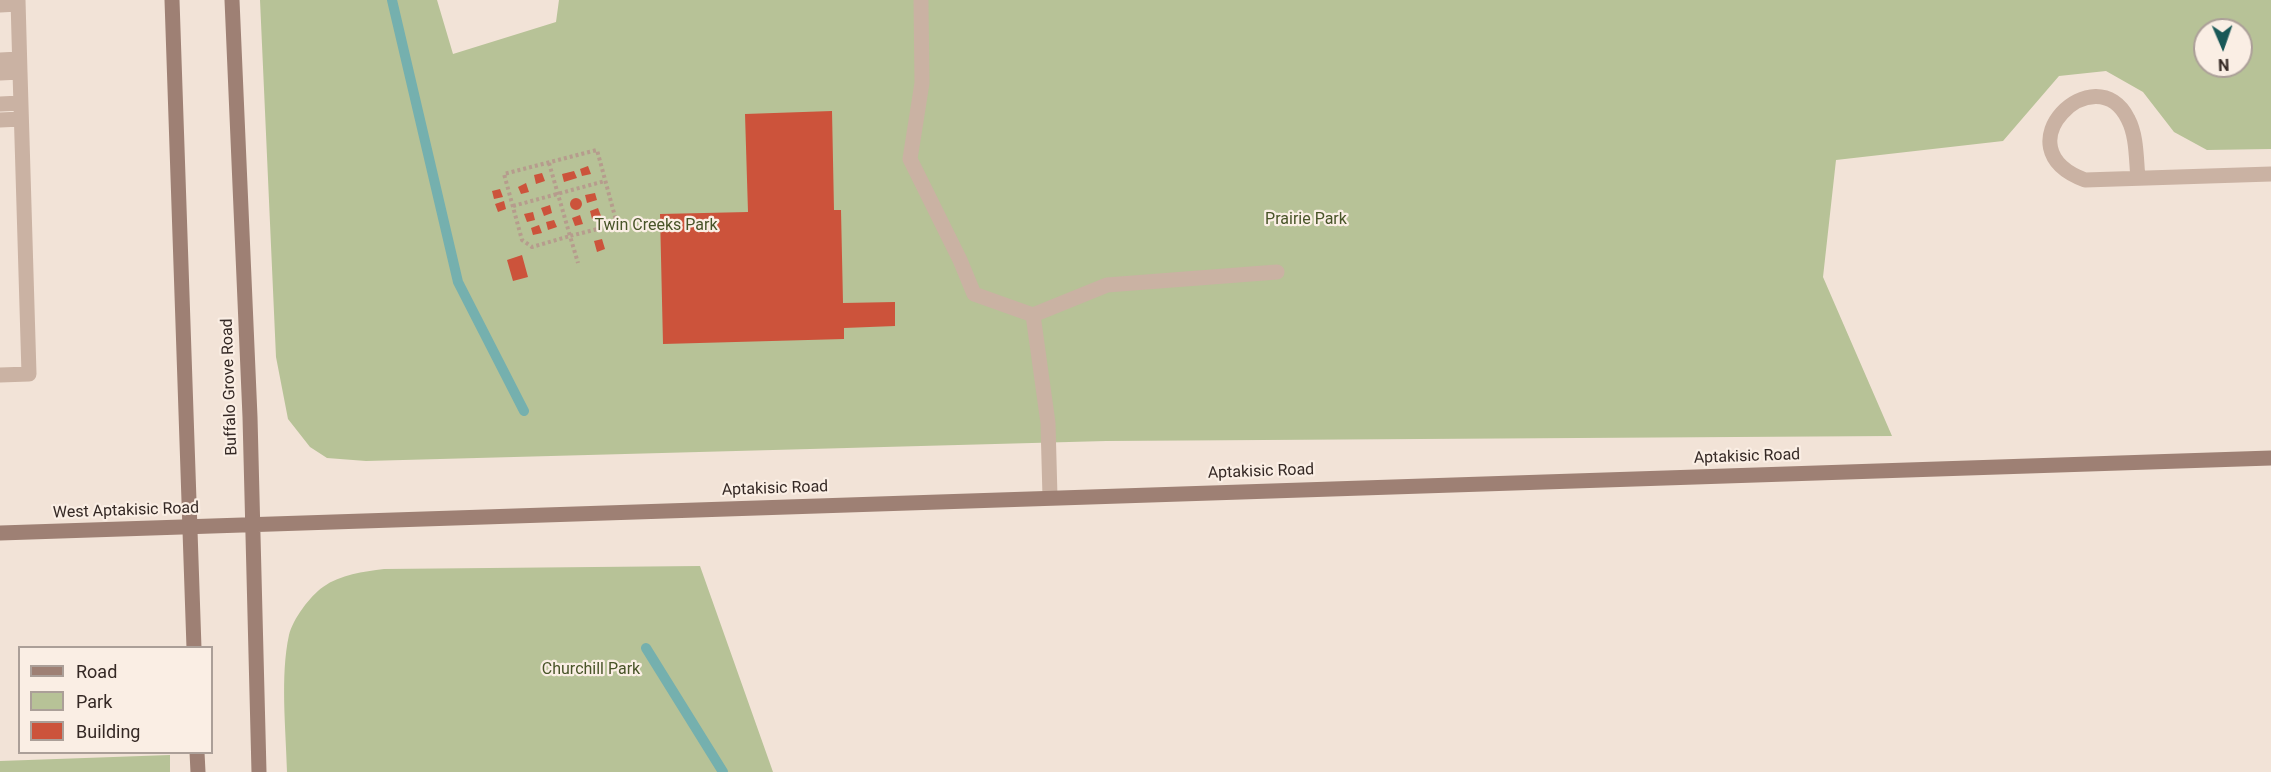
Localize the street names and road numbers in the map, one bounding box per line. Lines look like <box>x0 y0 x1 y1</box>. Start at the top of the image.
street label: Buffalo Grove Road <box>218 318 242 456</box>
street label: Aptakisic Road <box>1693 446 1801 468</box>
street label: Aptakisic Road <box>1207 461 1315 483</box>
street label: Aptakisic Road <box>721 478 829 500</box>
street label: West Aptakisic Road <box>52 499 200 523</box>

